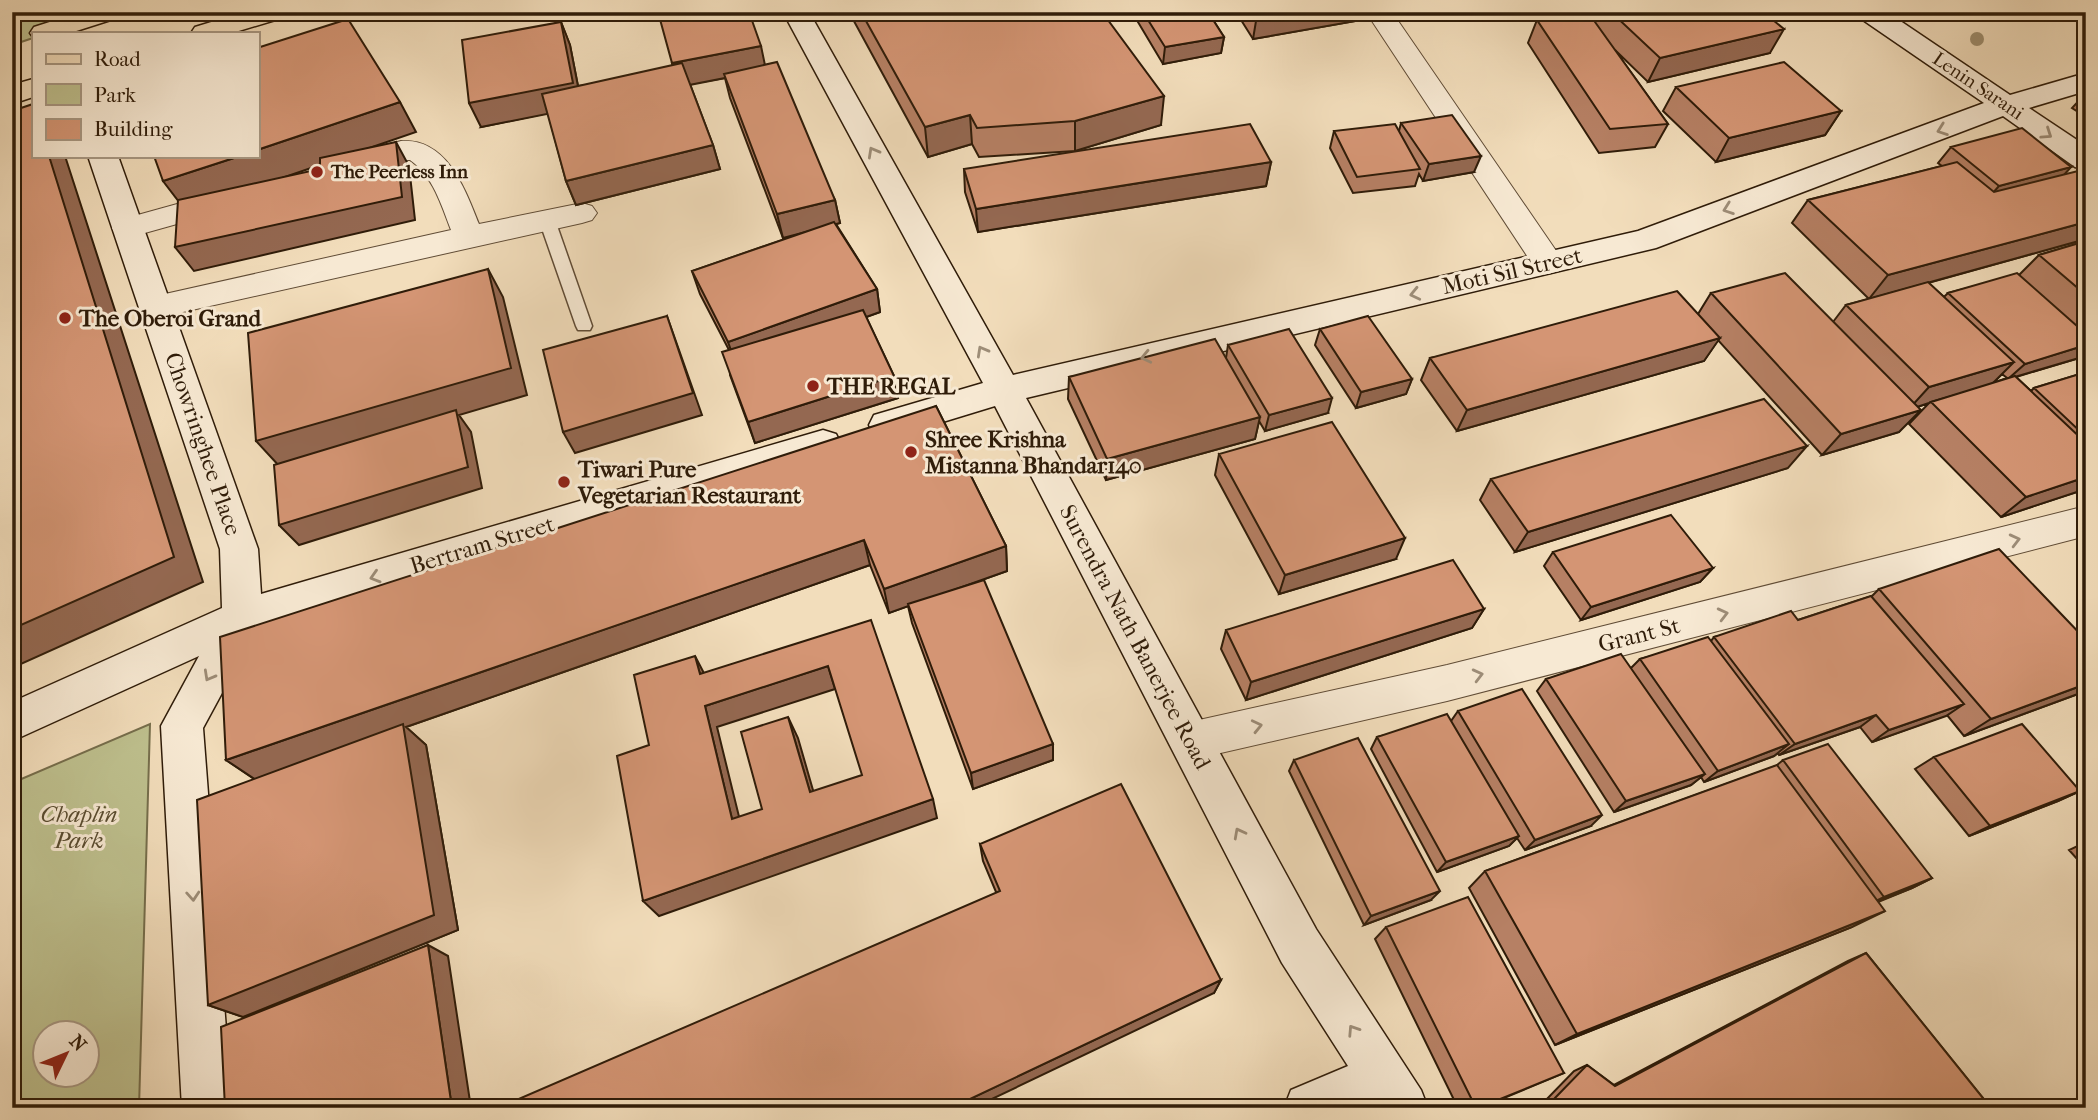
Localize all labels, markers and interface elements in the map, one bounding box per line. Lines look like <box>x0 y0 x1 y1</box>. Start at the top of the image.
legend <box>32 32 259 158</box>
text: Road <box>94 47 141 71</box>
street label: Lenin Sarani <box>1928 48 2028 125</box>
text: Park <box>94 83 136 107</box>
text: Building <box>94 117 173 141</box>
one-way arrow <box>1936 121 1948 135</box>
one-way arrow <box>2039 126 2052 138</box>
one-way arrow <box>868 146 881 159</box>
place label: The Peerless Inn <box>330 161 469 183</box>
marker: The Peerless Inn <box>309 164 325 180</box>
one-way arrow <box>1723 200 1735 214</box>
street label: Moti Sil Street <box>1439 242 1585 300</box>
one-way arrow <box>1409 286 1421 300</box>
place label: The Oberoi Grand <box>78 305 263 332</box>
marker: The Oberoi Grand <box>57 310 73 326</box>
one-way arrow <box>977 346 991 358</box>
street label: Chowringhee Place <box>159 349 247 539</box>
one-way arrow <box>1140 349 1152 363</box>
place label: THE REGAL <box>826 373 957 400</box>
marker: THE REGAL <box>805 378 821 394</box>
place label: Shree Krishna Mistanna Bhandar140 <box>925 426 1142 479</box>
marker: Shree Krishna Mistanna Bhandar140 <box>903 444 919 460</box>
place label: Tiwari Pure Vegetarian Restaurant <box>577 456 802 509</box>
marker: Tiwari Pure Vegetarian Restaurant <box>556 474 572 490</box>
street label: Surendra Nath Banerjee Road <box>1054 500 1217 774</box>
street label: Bertram Street <box>407 510 557 580</box>
one-way arrow <box>2009 534 2021 549</box>
one-way arrow <box>369 569 381 584</box>
one-way arrow <box>1717 608 1729 622</box>
street label: Grant St <box>1595 612 1683 658</box>
one-way arrow <box>204 669 217 682</box>
one-way arrow <box>1472 669 1484 683</box>
one-way arrow <box>1250 720 1262 734</box>
park label: Chaplin Park <box>41 801 118 854</box>
one-way arrow <box>1234 828 1247 840</box>
one-way arrow <box>185 891 200 902</box>
north arrow <box>32 1018 102 1088</box>
one-way arrow <box>1348 1024 1361 1037</box>
text: N <box>65 1030 91 1056</box>

